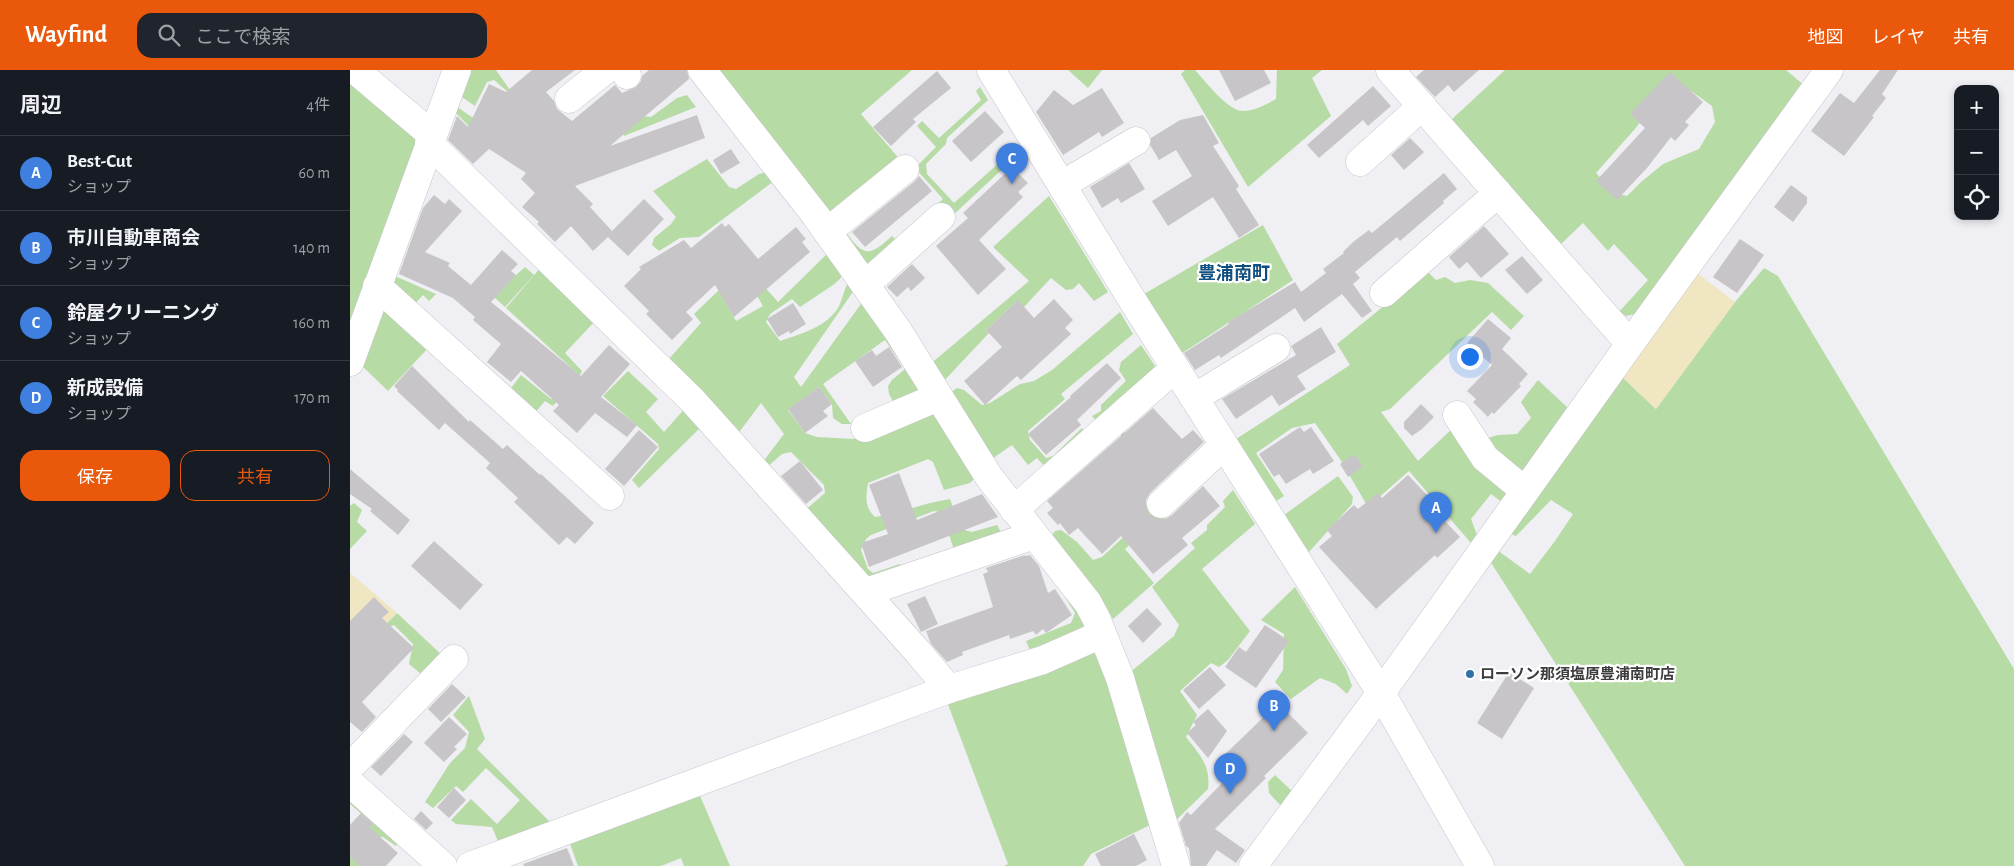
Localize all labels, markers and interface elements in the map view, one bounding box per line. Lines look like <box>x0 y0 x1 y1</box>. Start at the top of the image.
search box <box>137 13 487 58</box>
icon: search <box>155 21 183 49</box>
text: Wayfind <box>25 23 107 47</box>
text: ここで検索 <box>195 28 290 47</box>
text: 地図 <box>1808 29 1844 47</box>
text: レイヤ <box>1872 29 1925 47</box>
text: 共有 <box>1953 29 1989 47</box>
map controls <box>1954 85 1999 220</box>
button: + <box>1954 85 1999 130</box>
text: 周辺 <box>20 95 62 116</box>
text: 4件 <box>306 97 330 113</box>
button: − <box>1954 130 1999 175</box>
pin: C <box>996 143 1028 184</box>
text: Best-Cut <box>67 152 132 171</box>
text: A <box>31 165 41 181</box>
text: 60 m <box>299 165 330 181</box>
button: locate <box>1954 175 1999 220</box>
text: ショップ <box>67 179 131 195</box>
text: 市川自動車商会 <box>67 229 200 248</box>
text: B <box>31 240 41 256</box>
text: 140 m <box>293 240 330 256</box>
text: ショップ <box>67 256 131 272</box>
district label: 豊浦南町 <box>1198 263 1270 283</box>
text: 鈴屋クリーニング <box>67 304 219 323</box>
text: C <box>32 315 40 331</box>
text: 160 m <box>293 315 330 331</box>
text: ショップ <box>67 331 131 347</box>
your location <box>1457 344 1483 370</box>
text: 新成設備 <box>67 379 143 398</box>
text: D <box>31 390 41 406</box>
text: 170 m <box>294 390 330 406</box>
text: ショップ <box>67 406 131 422</box>
button: 保存 <box>20 450 170 501</box>
button: 共有 <box>180 450 330 501</box>
pin: A <box>1420 492 1452 533</box>
place label: ローソン那須塩原豊浦南町店 <box>1480 665 1675 682</box>
marker: ローソン那須塩原豊浦南町店 <box>1464 668 1476 680</box>
pin: B <box>1258 690 1290 731</box>
pin: D <box>1214 753 1246 794</box>

